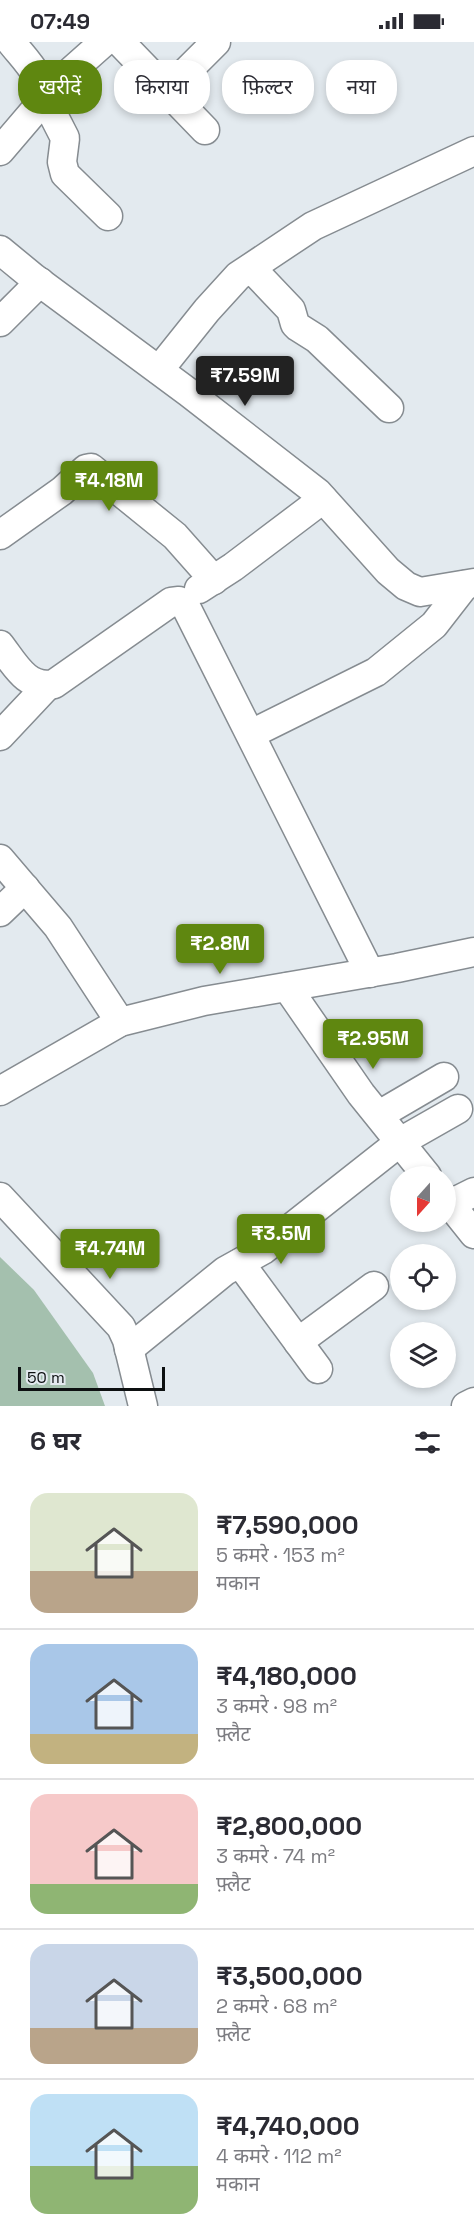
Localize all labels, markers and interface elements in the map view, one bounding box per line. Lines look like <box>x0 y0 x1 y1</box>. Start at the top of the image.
text: 07:49 <box>30 7 90 35</box>
chip: खरीदें <box>18 60 102 114</box>
chip: किराया <box>114 60 210 114</box>
chip: फ़िल्टर <box>222 60 314 114</box>
chip: नया <box>326 60 397 114</box>
pin: ₹7.59M <box>196 356 294 407</box>
text: ₹7.59M <box>210 362 280 388</box>
pin: ₹4.18M <box>60 461 158 512</box>
text: ₹4.18M <box>75 467 143 493</box>
pin: ₹2.8M <box>178 924 262 975</box>
text: ₹2.8M <box>190 930 250 956</box>
pin: ₹2.95M <box>324 1019 422 1070</box>
text: ₹2.95M <box>337 1025 409 1051</box>
north arrow <box>390 1166 456 1232</box>
map controls <box>390 1166 456 1388</box>
pin: ₹3.5M <box>239 1214 323 1265</box>
text: ₹3.5M <box>251 1220 311 1246</box>
pin: ₹4.74M <box>61 1229 159 1280</box>
text: ₹4.74M <box>75 1235 145 1261</box>
button: locate <box>390 1244 456 1310</box>
button: layers <box>390 1322 456 1388</box>
scale bar <box>18 1364 165 1392</box>
text: 50 m <box>27 1367 65 1388</box>
text: 6 घर <box>30 1424 81 1458</box>
icon: filters <box>411 1426 444 1459</box>
text: ₹7,590,000 <box>216 1508 359 1542</box>
icon: home <box>78 1517 150 1589</box>
text: 5 कमरे · 153 m² <box>216 1542 345 1568</box>
text: मकान <box>216 1570 260 1596</box>
text: ₹4,180,000 <box>216 1659 357 1693</box>
icon: home <box>78 1668 150 1740</box>
text: 3 कमरे · 98 m² <box>216 1693 337 1719</box>
text: फ़्लैट <box>216 1721 251 1747</box>
text: ₹2,800,000 <box>216 1809 362 1843</box>
icon: home <box>78 1818 150 1890</box>
text: 3 कमरे · 74 m² <box>216 1843 335 1869</box>
text: फ़्लैट <box>216 1871 251 1897</box>
text: ₹3,500,000 <box>216 1959 362 1993</box>
icon: home <box>78 1968 150 2040</box>
text: 2 कमरे · 68 m² <box>216 1993 337 2019</box>
text: फ़्लैट <box>216 2021 251 2047</box>
text: ₹4,740,000 <box>216 2109 360 2143</box>
icon: home <box>78 2118 150 2190</box>
text: 4 कमरे · 112 m² <box>216 2143 342 2169</box>
text: मकान <box>216 2171 260 2197</box>

